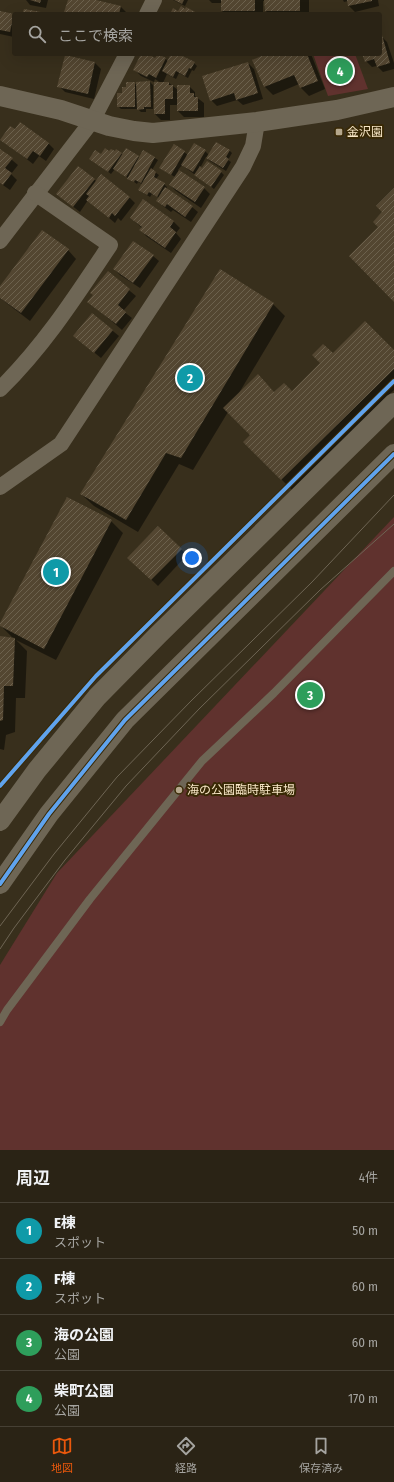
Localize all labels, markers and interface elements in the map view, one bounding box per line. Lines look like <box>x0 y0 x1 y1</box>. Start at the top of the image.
search box <box>12 12 382 56</box>
icon: search <box>26 23 48 45</box>
text: ここで検索 <box>58 27 133 45</box>
pin: 4 <box>327 56 353 86</box>
place label: 金沢園 <box>347 125 383 139</box>
marker: 金沢園 <box>334 127 344 137</box>
pin: 2 <box>177 363 203 393</box>
your location <box>182 548 202 568</box>
pin: 1 <box>43 557 69 587</box>
pin: 3 <box>297 680 323 710</box>
place label: 海の公園臨時駐車場 <box>187 783 295 797</box>
marker: 海の公園臨時駐車場 <box>174 785 184 795</box>
text: 周辺 <box>16 1168 50 1189</box>
text: 4件 <box>359 1170 378 1185</box>
text: E棟 <box>54 1214 76 1232</box>
text: 1 <box>26 1223 32 1238</box>
text: 50 m <box>352 1223 378 1238</box>
text: スポット <box>54 1235 106 1250</box>
text: F棟 <box>54 1270 76 1288</box>
text: 2 <box>26 1279 32 1294</box>
text: 60 m <box>352 1279 378 1294</box>
text: スポット <box>54 1291 106 1306</box>
text: 海の公園 <box>54 1326 114 1344</box>
text: 3 <box>26 1335 32 1350</box>
text: 60 m <box>352 1335 378 1350</box>
text: 公園 <box>54 1347 80 1362</box>
text: 柴町公園 <box>54 1382 114 1400</box>
text: 4 <box>26 1391 32 1406</box>
text: 170 m <box>348 1391 378 1406</box>
text: 公園 <box>54 1403 80 1418</box>
tab: 地図 <box>51 1435 73 1475</box>
tab: 経路 <box>175 1435 197 1475</box>
tab: 保存済み <box>299 1435 343 1475</box>

